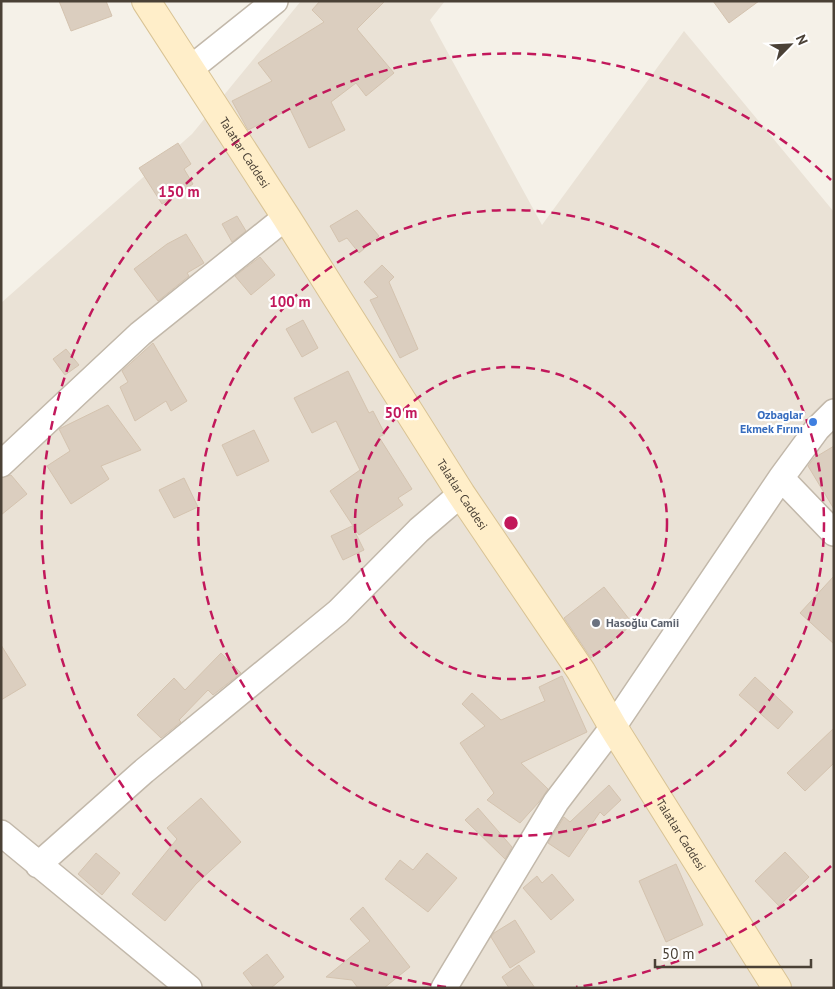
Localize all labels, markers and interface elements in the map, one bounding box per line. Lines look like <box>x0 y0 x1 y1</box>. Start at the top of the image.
north arrow <box>765 20 815 70</box>
text: N <box>792 32 812 48</box>
street label: Talatlar Caddesi <box>216 114 273 191</box>
text: 150 m <box>158 182 200 201</box>
text: 100 m <box>269 292 311 311</box>
text: 50 m <box>385 403 417 422</box>
place label: Ozbaglar Ekmek Fırını <box>740 407 804 436</box>
marker: Ozbaglar Ekmek Fırını <box>807 416 819 428</box>
street label: Talatlar Caddesi <box>434 456 491 532</box>
centre of rings <box>502 514 520 532</box>
place label: Hasoğlu Camii <box>606 615 679 630</box>
marker: Hasoğlu Camii <box>590 617 602 629</box>
street label: Talatlar Caddesi <box>653 796 709 873</box>
scale bar <box>655 936 811 968</box>
text: 50 m <box>662 944 695 963</box>

